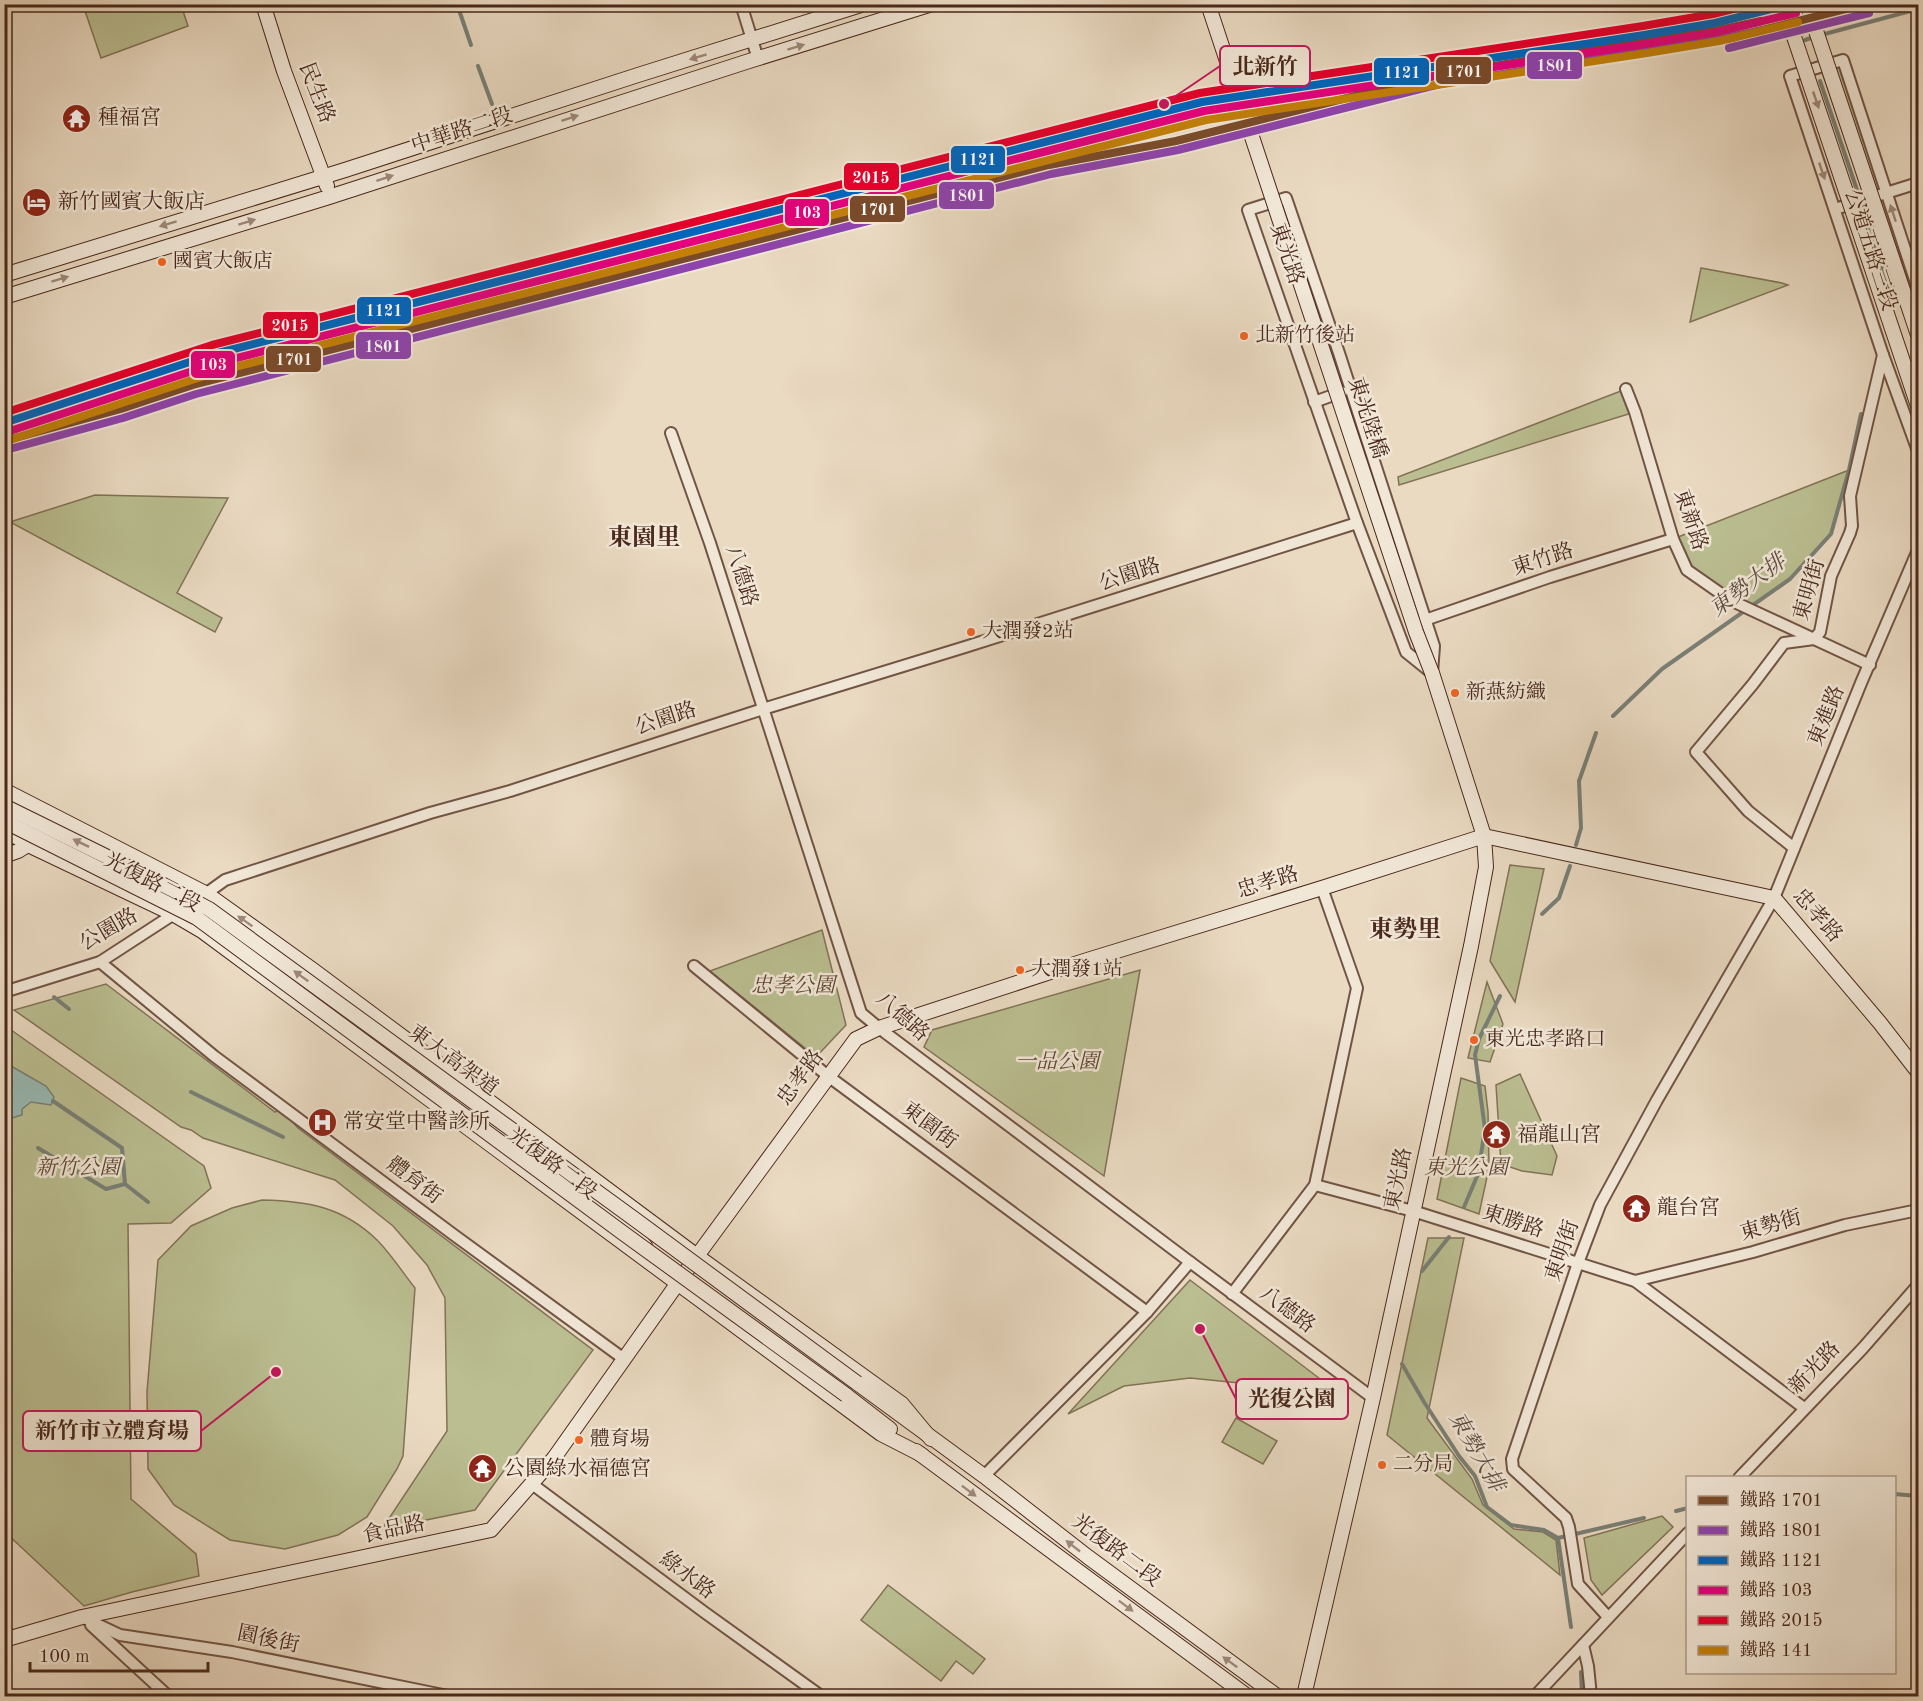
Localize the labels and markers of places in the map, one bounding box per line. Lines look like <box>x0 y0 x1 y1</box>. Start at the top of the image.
callout: 北新竹 <box>1220 46 1310 86</box>
temple icon: 種福宮 <box>61 102 93 134</box>
place label: 種福宮 <box>98 106 161 129</box>
hotel icon: 新竹國賓大飯店 <box>21 186 53 218</box>
place label: 新竹國賓大飯店 <box>58 190 205 213</box>
place label: 國賓大飯店 <box>173 250 273 272</box>
marker: 國賓大飯店 <box>156 256 168 268</box>
place label: 北新竹後站 <box>1255 324 1355 346</box>
marker: 北新竹後站 <box>1238 330 1250 342</box>
place label: 大潤發2站 <box>982 620 1074 642</box>
marker: 大潤發2站 <box>965 626 977 638</box>
place label: 新燕紡織 <box>1466 681 1546 703</box>
marker: 新燕紡織 <box>1449 687 1461 699</box>
place label: 大潤發1站 <box>1031 958 1123 980</box>
marker: 大潤發1站 <box>1014 964 1026 976</box>
place label: 東光忠孝路口 <box>1485 1028 1605 1050</box>
marker: 東光忠孝路口 <box>1468 1034 1480 1046</box>
hospital icon: 常安堂中醫診所 <box>306 1106 338 1138</box>
place label: 常安堂中醫診所 <box>343 1110 490 1133</box>
temple icon: 福龍山宮 <box>1480 1119 1512 1151</box>
place label: 福龍山宮 <box>1517 1123 1601 1146</box>
temple icon: 龍台宮 <box>1620 1192 1652 1224</box>
place label: 龍台宮 <box>1657 1196 1720 1219</box>
callout: 光復公園 <box>1236 1379 1348 1419</box>
callout: 新竹市立體育場 <box>23 1411 201 1451</box>
place label: 體育場 <box>590 1427 650 1450</box>
marker: 體育場 <box>573 1434 585 1446</box>
temple icon: 公園綠水福德宮 <box>467 1453 499 1485</box>
place label: 二分局 <box>1393 1453 1453 1475</box>
place label: 公園綠水福德宮 <box>504 1456 651 1480</box>
marker: 二分局 <box>1376 1459 1388 1471</box>

